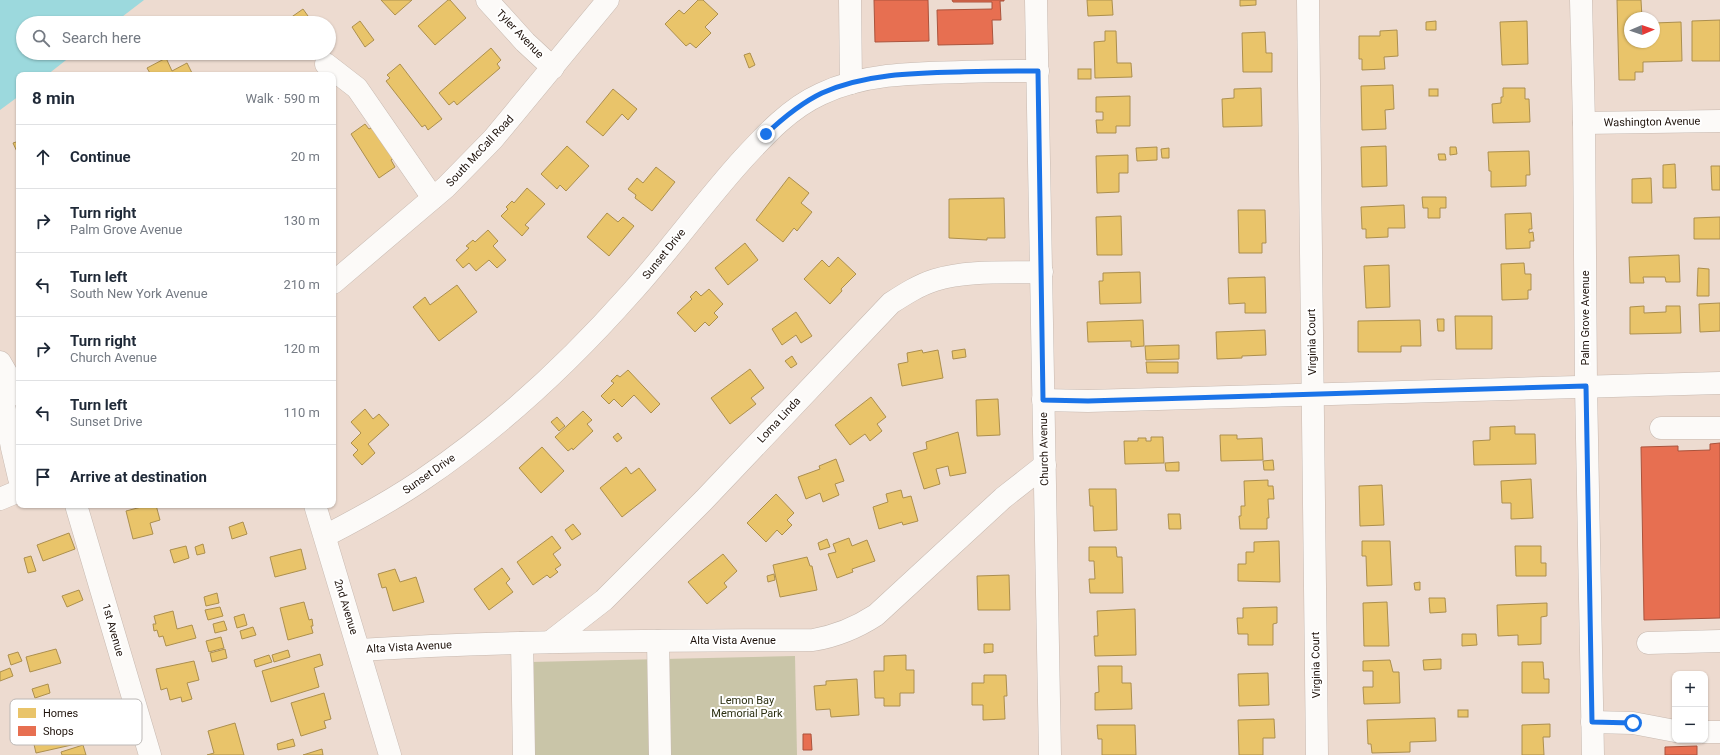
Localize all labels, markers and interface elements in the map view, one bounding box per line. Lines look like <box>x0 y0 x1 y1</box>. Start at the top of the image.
street label: Tyler Avenue <box>494 7 546 61</box>
north arrow <box>1624 12 1660 48</box>
search box <box>16 16 336 60</box>
icon: search <box>30 27 52 49</box>
text: Search here <box>62 29 141 47</box>
text: 8 min <box>32 88 75 108</box>
text: Walk · 590 m <box>245 91 320 106</box>
street label: South McCall Road <box>444 113 516 189</box>
street label: Washington Avenue <box>1604 115 1701 129</box>
route end <box>757 125 775 143</box>
icon: ahead <box>32 146 54 168</box>
text: Continue <box>70 148 131 166</box>
text: 20 m <box>291 149 320 164</box>
text: Turn right <box>70 204 136 222</box>
icon: right <box>32 210 54 232</box>
text: 130 m <box>283 213 320 228</box>
text: Palm Grove Avenue <box>70 222 182 237</box>
street label: Sunset Drive <box>640 226 688 282</box>
text: Turn left <box>70 268 127 286</box>
street label: Palm Grove Avenue <box>1579 270 1592 366</box>
icon: left <box>32 274 54 296</box>
text: 210 m <box>283 277 320 292</box>
text: South New York Avenue <box>70 286 208 301</box>
street label: Virginia Court <box>1305 308 1319 375</box>
text: Turn right <box>70 332 136 350</box>
icon: right <box>32 338 54 360</box>
text: 120 m <box>283 341 320 356</box>
text: Church Avenue <box>70 350 157 365</box>
street label: Loma Linda <box>755 395 803 445</box>
text: Turn left <box>70 396 127 414</box>
icon: left <box>32 402 54 424</box>
text: 110 m <box>283 405 320 420</box>
street label: Church Avenue <box>1037 412 1051 486</box>
text: Sunset Drive <box>70 414 142 429</box>
street label: Sunset Drive <box>400 451 458 497</box>
icon: arrive <box>32 466 54 488</box>
text: Arrive at destination <box>70 468 207 486</box>
street label: 2nd Avenue <box>331 578 361 636</box>
street label: 1st Avenue <box>99 602 127 658</box>
street label: Virginia Court <box>1309 631 1323 698</box>
street label: Alta Vista Avenue <box>690 634 776 647</box>
street label: Alta Vista Avenue <box>366 638 452 656</box>
map controls <box>1672 671 1708 743</box>
button: + <box>1672 671 1708 707</box>
park label: Lemon Bay Memorial Park <box>711 694 783 720</box>
legend <box>10 699 142 745</box>
text: Homes <box>43 707 79 720</box>
button: − <box>1672 707 1708 743</box>
route start <box>1624 714 1642 732</box>
text: Shops <box>43 725 74 738</box>

